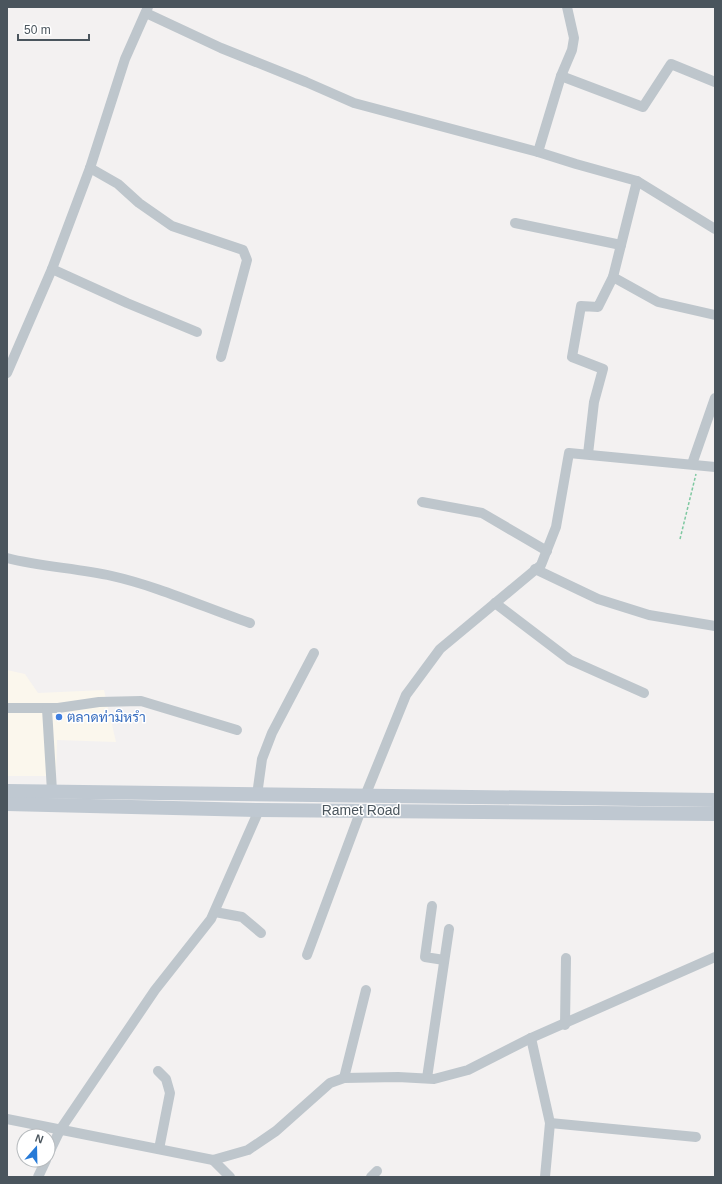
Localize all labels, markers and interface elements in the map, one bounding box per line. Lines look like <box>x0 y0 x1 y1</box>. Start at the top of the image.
scale bar <box>18 16 89 42</box>
text: 50 m <box>24 23 51 37</box>
place label: ตลาดท่ามิหรำ <box>67 709 146 725</box>
marker: ตลาดท่ามิหรำ <box>54 712 64 722</box>
street label: Ramet Road <box>322 802 400 818</box>
north arrow <box>16 1128 56 1168</box>
text: N <box>34 1132 45 1146</box>

